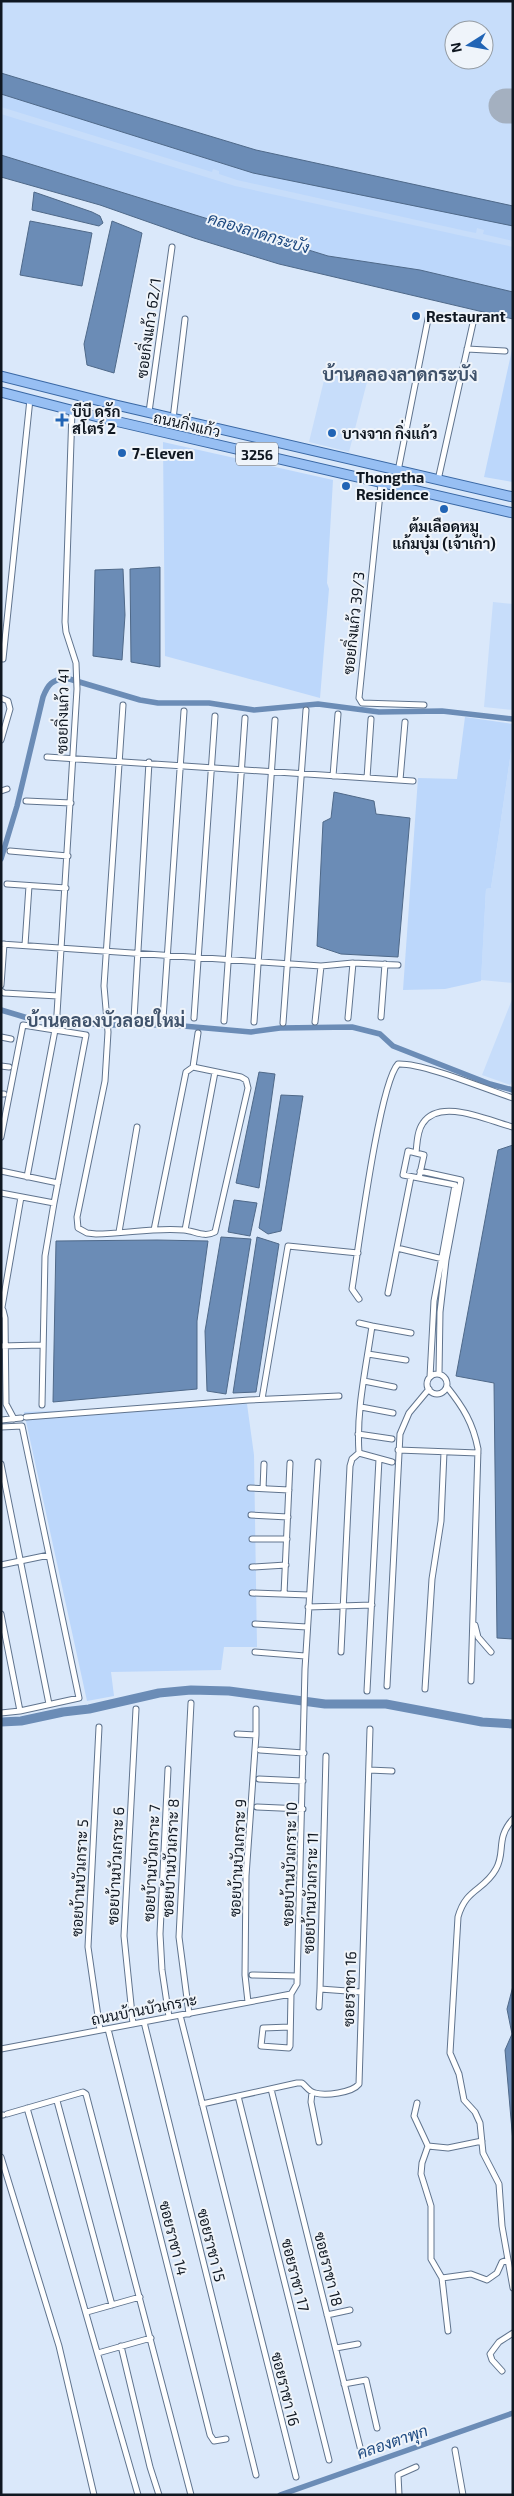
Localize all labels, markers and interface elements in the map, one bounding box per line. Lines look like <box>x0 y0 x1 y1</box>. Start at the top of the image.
north arrow <box>444 20 494 70</box>
text: N <box>446 41 465 54</box>
water label: คลองลาดกระบัง <box>206 208 312 256</box>
street label: ซอยกิ่งแก้ว 62/1 <box>128 276 164 379</box>
place label: Restaurant <box>426 307 506 325</box>
marker: Restaurant <box>410 310 422 322</box>
district label: บ้านคลองลาดกระบัง <box>322 363 478 385</box>
place label: บีบี ดรัก สโตร์ 2 <box>72 402 120 437</box>
street label: ถนนกิ่งแก้ว <box>152 403 223 440</box>
marker: บีบี ดรัก สโตร์ 2 <box>56 414 68 426</box>
place label: บางจาก กิ่งแก้ว <box>342 419 437 442</box>
marker: บางจาก กิ่งแก้ว <box>326 427 338 439</box>
road number: 3256 <box>236 442 278 466</box>
place label: 7-Eleven <box>132 444 194 462</box>
marker: 7-Eleven <box>116 447 128 459</box>
place label: Thongtha Residence <box>356 468 429 503</box>
marker: Thongtha Residence <box>340 480 352 492</box>
marker: ต้มเลือดหมู แก้มบุ๋ม (เจ้าเก่า) <box>438 503 450 515</box>
place label: ต้มเลือดหมู แก้มบุ๋ม (เจ้าเก่า) <box>392 517 496 555</box>
street label: ซอยกิ่งแก้ว 39/3 <box>334 570 367 675</box>
street label: ซอยกิ่งแก้ว 41 <box>48 668 72 754</box>
district label: บ้านคลองบัวลอยใหม่ <box>27 1008 185 1031</box>
street label: ซอยบ้านบัวเกราะ 8 <box>158 1798 182 1918</box>
street label: ซอยบ้านบัวเกราะ 9 <box>225 1798 249 1918</box>
street label: ซอยบ้านบัวเกราะ 10 <box>278 1801 300 1927</box>
street label: ซอยบ้านบัวเกราะ 7 <box>139 1804 163 1922</box>
street label: ซอยบ้านบัวเกราะ 6 <box>103 1806 127 1926</box>
street label: ซอยบ้านบัวเกราะ 5 <box>67 1819 91 1937</box>
street label: ซอยบ้านบัวเกราะ 11 <box>299 1832 321 1954</box>
street label: ซอยราชา 16 <box>339 1951 359 2027</box>
street label: ถนนบ้านบัวเกราะ <box>90 1990 198 2028</box>
street label: ซอยราชา 14 <box>156 2199 192 2277</box>
street label: ซอยราชา 15 <box>194 2206 230 2284</box>
street label: ซอยราชา 18 <box>311 2230 347 2308</box>
street label: ซอยราชา 17 <box>278 2237 314 2314</box>
street label: ซอยราชา 16 <box>268 2350 304 2428</box>
water label: คลองตาพุก <box>354 2420 431 2465</box>

